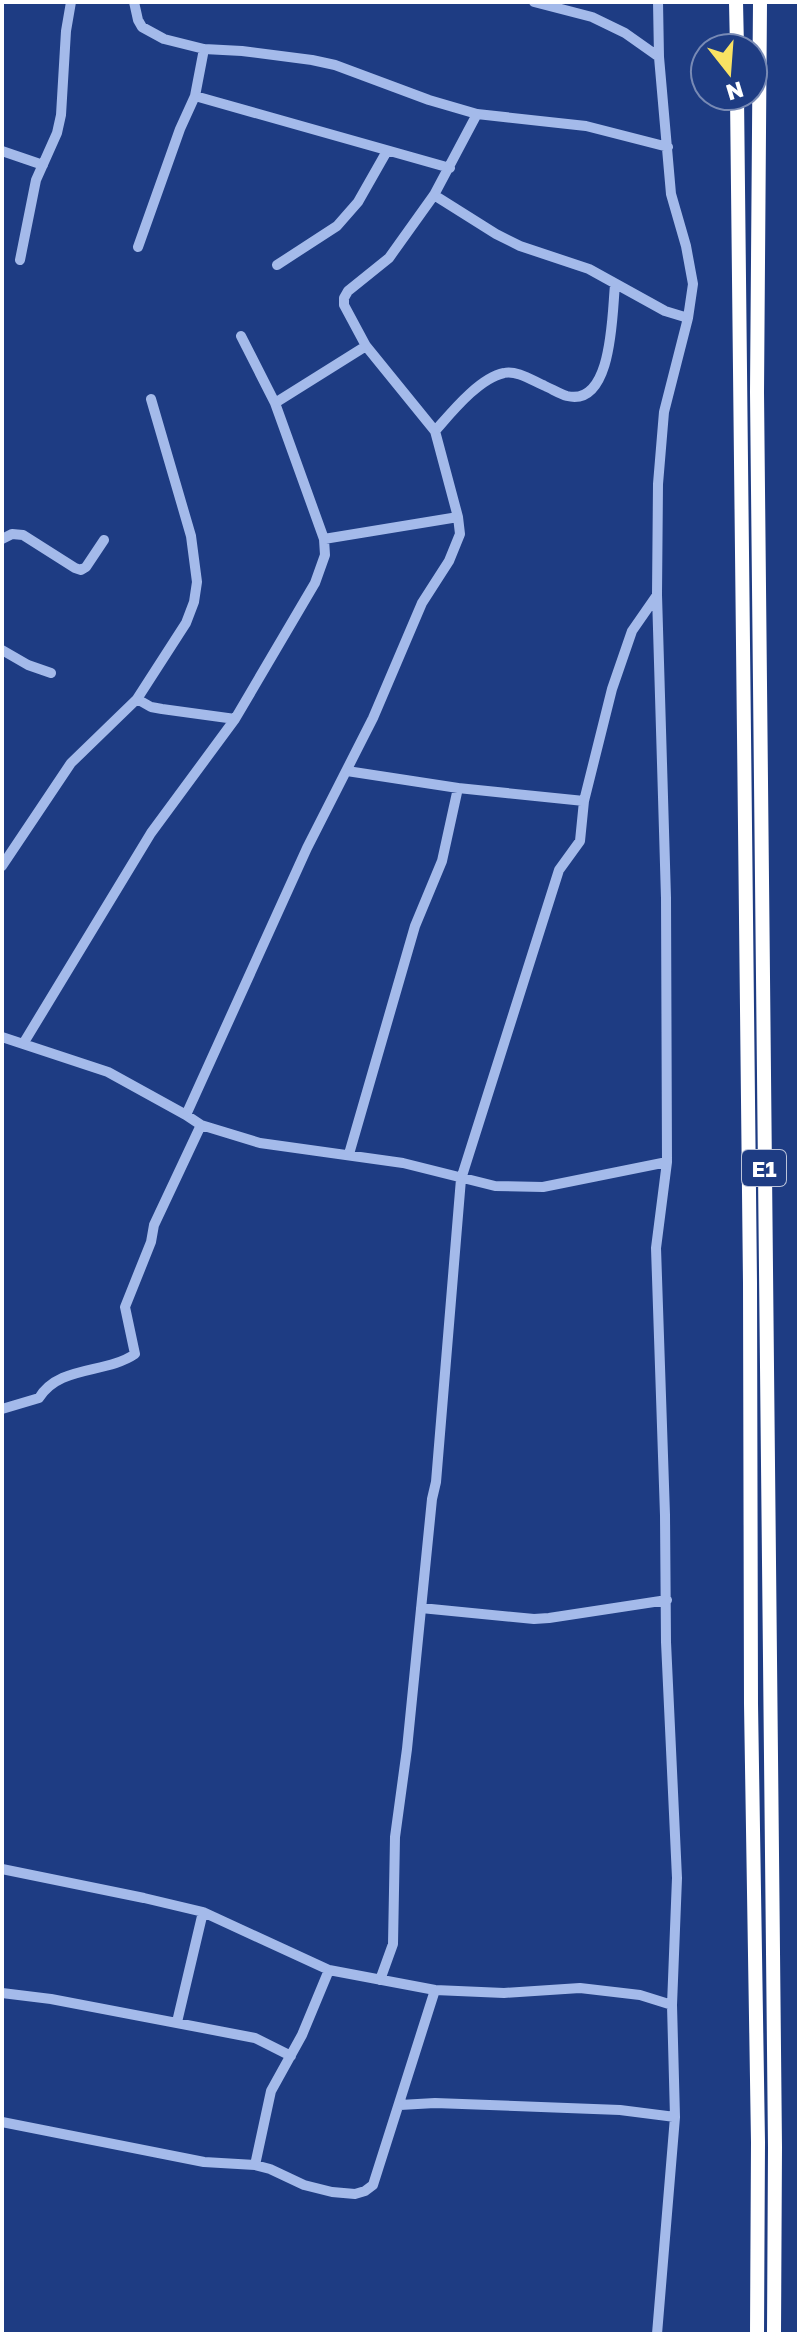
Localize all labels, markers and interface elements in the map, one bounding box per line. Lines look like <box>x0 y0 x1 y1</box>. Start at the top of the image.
north arrow <box>689 32 769 112</box>
text: N <box>723 76 747 107</box>
road number: E1 <box>742 1150 786 1186</box>

